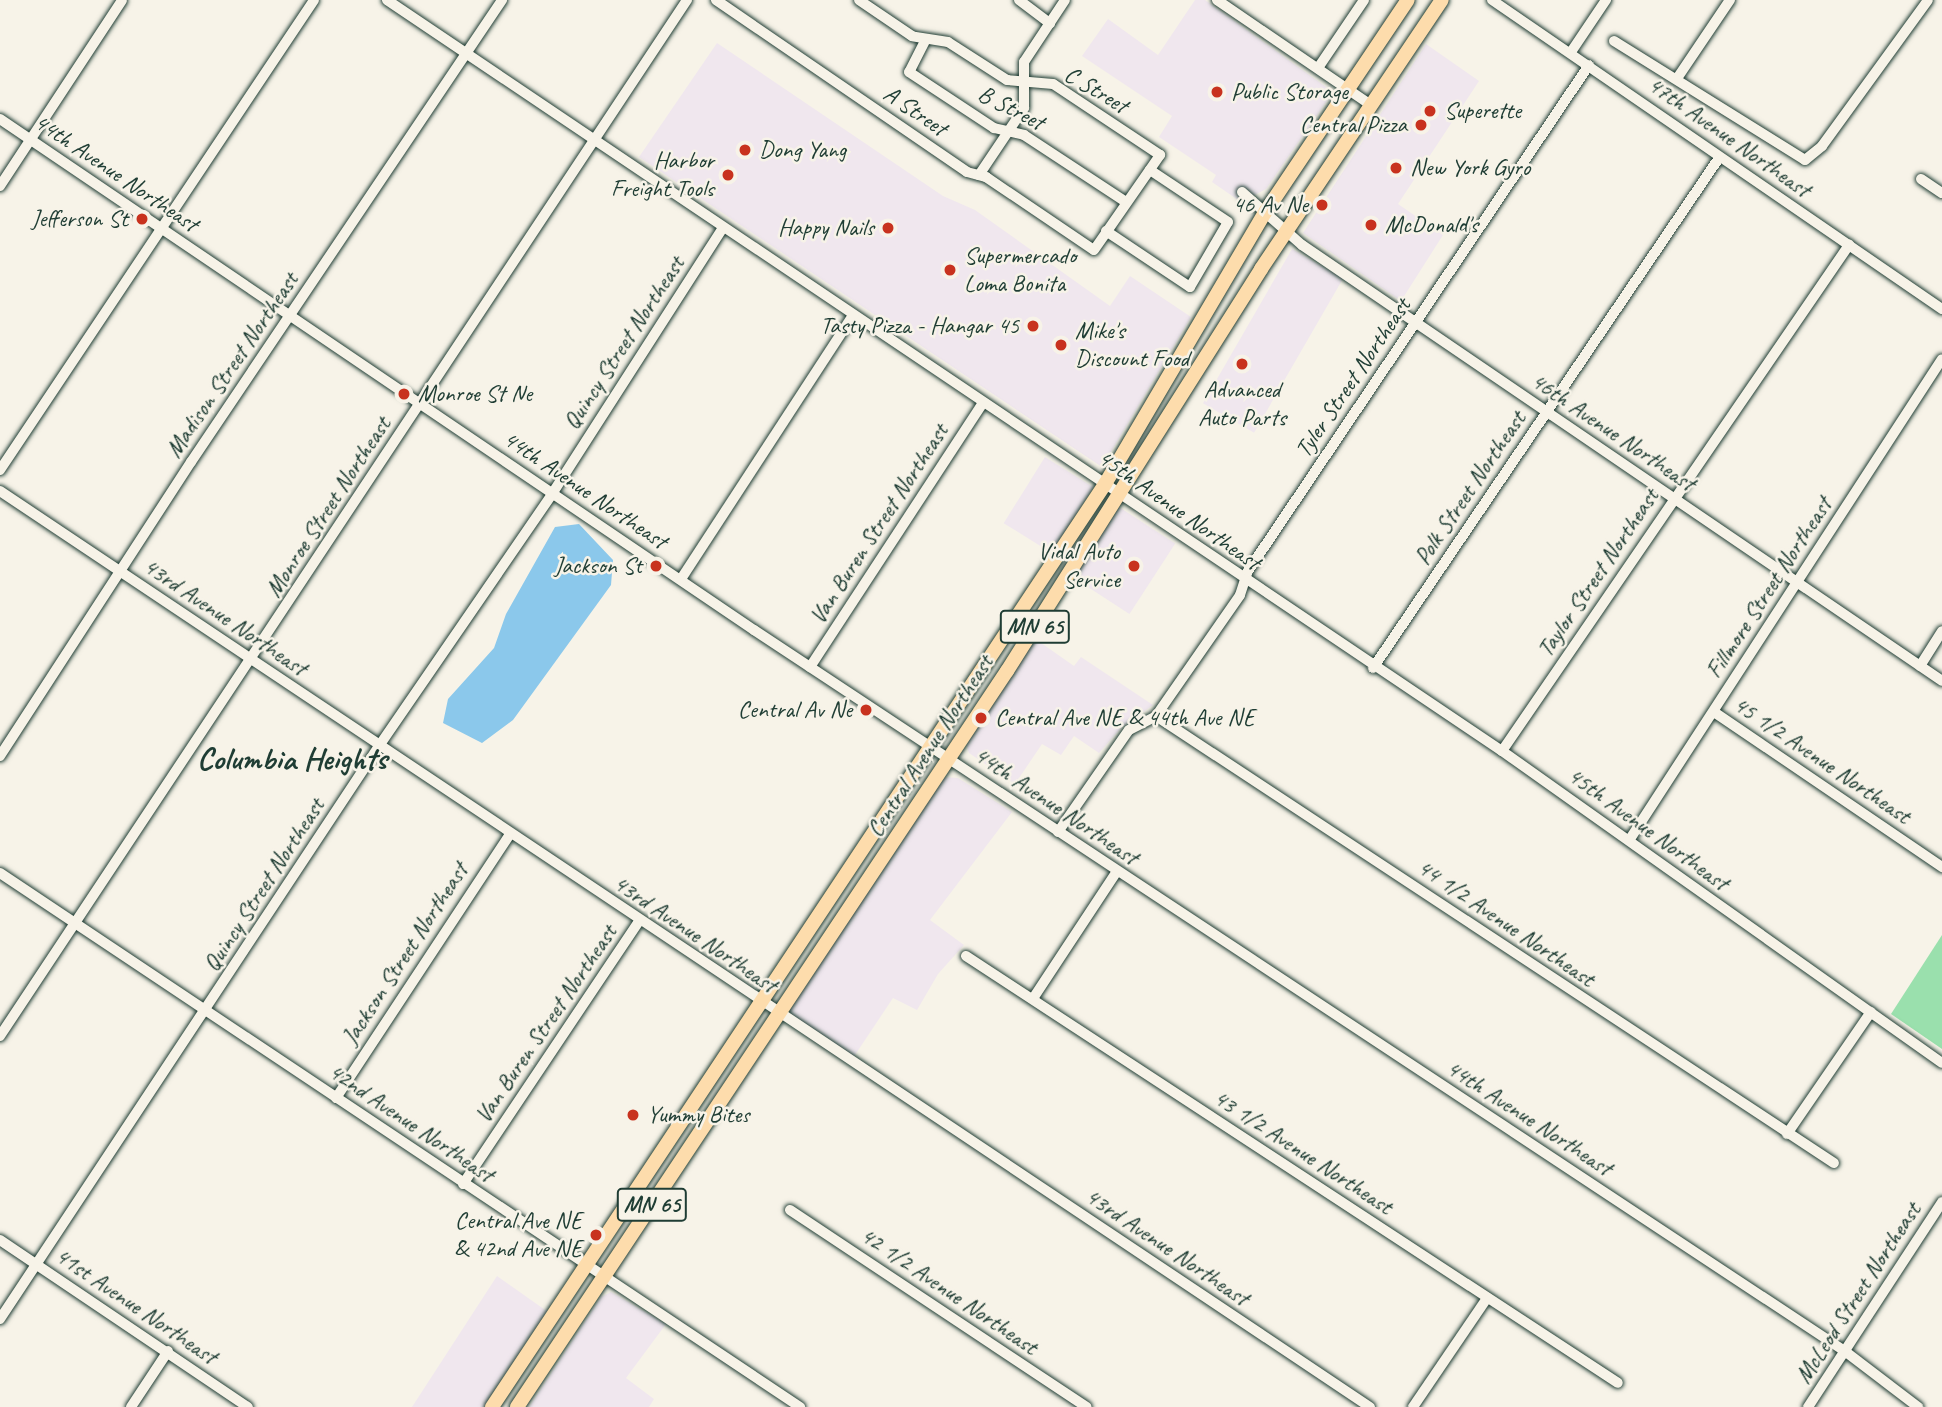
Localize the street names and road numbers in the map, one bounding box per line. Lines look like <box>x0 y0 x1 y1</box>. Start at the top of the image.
street label: C Street <box>1059 60 1133 120</box>
street label: 47th Avenue Northeast <box>1642 70 1816 204</box>
street label: A Street <box>878 79 952 143</box>
street label: B Street <box>973 79 1049 137</box>
street label: 44th Avenue Northeast <box>29 108 203 238</box>
street label: Quincy Street Northeast <box>557 251 691 435</box>
street label: Madison Street Northeast <box>159 267 305 463</box>
street label: Tyler Street Northeast <box>1289 293 1417 463</box>
street label: 46th Avenue Northeast <box>1526 367 1700 497</box>
street label: Polk Street Northeast <box>1408 405 1532 571</box>
street label: Monroe Street Northeast <box>259 411 397 603</box>
street label: Van Buren Street Northeast <box>803 418 955 630</box>
street label: 44th Avenue Northeast <box>498 425 672 555</box>
street label: 45th Avenue Northeast <box>1092 443 1266 577</box>
street label: Taylor Street Northeast <box>1531 484 1665 662</box>
street label: Fillmore Street Northeast <box>1700 492 1838 684</box>
street label: 43rd Avenue Northeast <box>138 552 312 682</box>
road number: MN 65 <box>998 608 1072 646</box>
street label: Central Avenue Northeast <box>860 650 1000 842</box>
street label: 45 1/2 Avenue Northeast <box>1728 690 1916 830</box>
street label: 44th Avenue Northeast <box>969 741 1143 871</box>
street label: 45th Avenue Northeast <box>1562 761 1734 897</box>
street label: Quincy Street Northeast <box>197 793 331 977</box>
street label: 44 1/2 Avenue Northeast <box>1412 853 1600 993</box>
street label: Jackson Street Northeast <box>336 858 474 1050</box>
street label: 43rd Avenue Northeast <box>608 869 782 999</box>
street label: Van Buren Street Northeast <box>469 919 623 1129</box>
street label: 44th Avenue Northeast <box>1441 1054 1617 1182</box>
street label: 42nd Avenue Northeast <box>323 1057 499 1189</box>
street label: 43 1/2 Avenue Northeast <box>1208 1083 1398 1221</box>
street label: 43rd Avenue Northeast <box>1080 1182 1254 1312</box>
road number: MN 65 <box>615 1186 689 1224</box>
street label: McLeod Street Northeast <box>1789 1197 1927 1389</box>
street label: 42 1/2 Avenue Northeast <box>855 1221 1043 1361</box>
street label: 41st Avenue Northeast <box>50 1241 222 1371</box>

